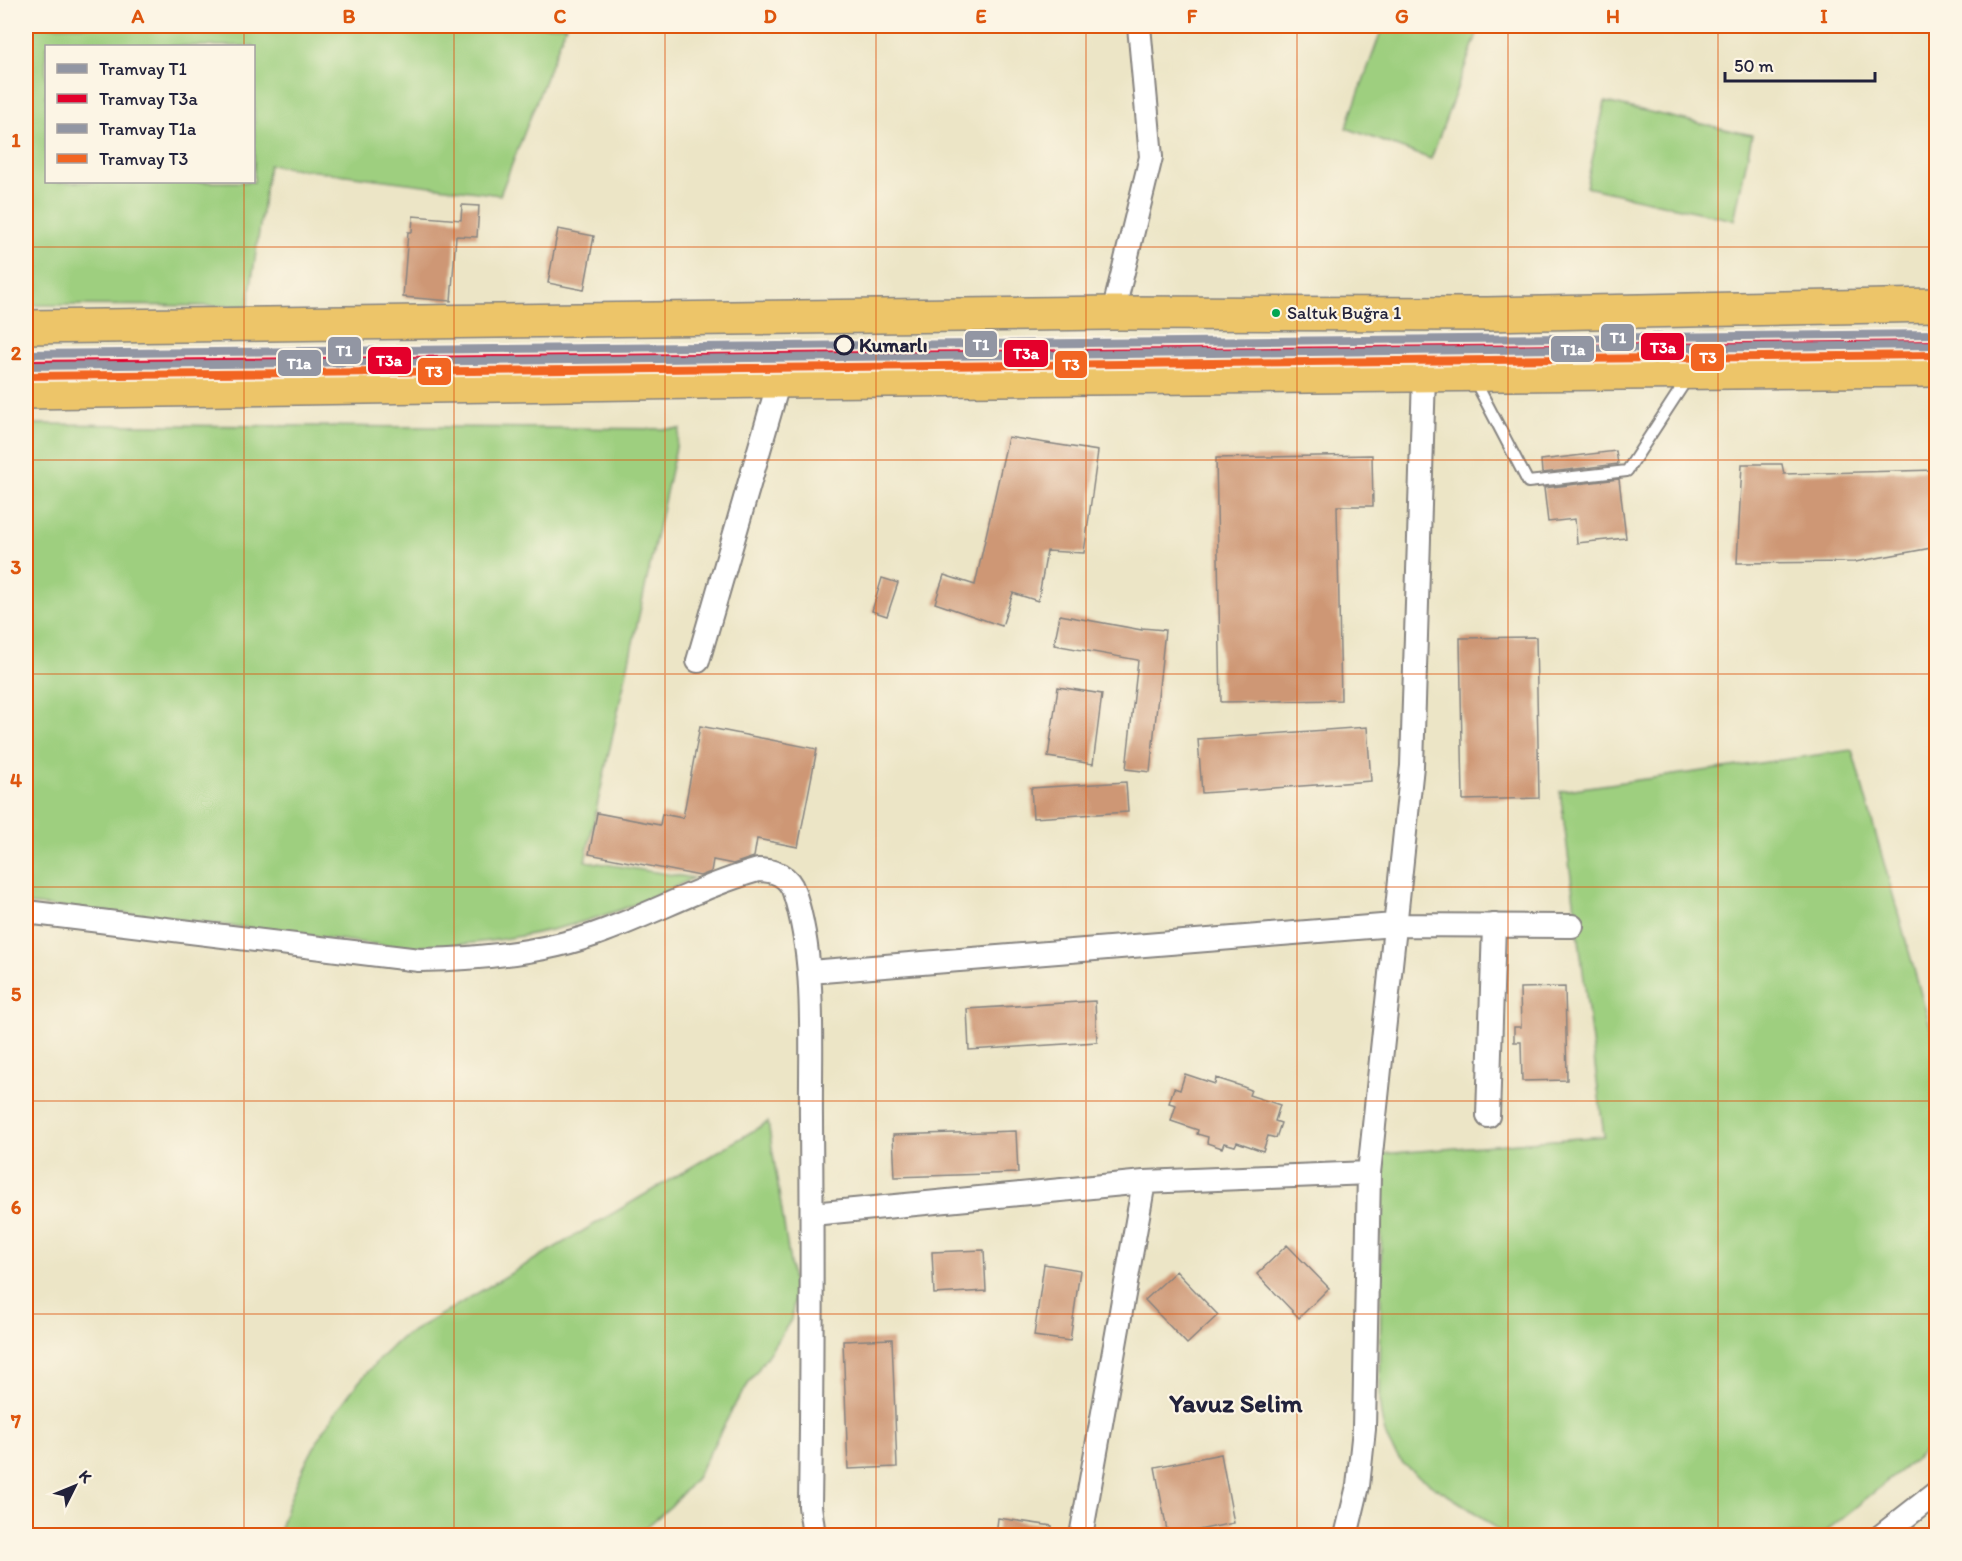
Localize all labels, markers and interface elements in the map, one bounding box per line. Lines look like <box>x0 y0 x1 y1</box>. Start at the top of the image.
text: A <box>131 4 145 28</box>
text: B <box>343 4 356 28</box>
text: C <box>554 4 567 28</box>
text: D <box>763 4 777 28</box>
text: E <box>975 4 987 28</box>
text: F <box>1187 4 1198 28</box>
text: G <box>1395 4 1409 28</box>
text: H <box>1606 4 1620 28</box>
text: I <box>1820 4 1828 28</box>
legend <box>45 45 255 183</box>
scale bar <box>1725 45 1875 83</box>
text: 50 m <box>1734 55 1774 77</box>
text: Tramvay T1 <box>99 58 187 80</box>
text: Tramvay T3a <box>99 88 198 110</box>
text: Tramvay T1a <box>99 118 197 140</box>
text: 1 <box>11 128 21 152</box>
text: Tramvay T3 <box>99 148 189 170</box>
place label: Saltuk Buğra 1 <box>1287 302 1401 324</box>
marker: Saltuk Buğra 1 <box>1270 307 1282 319</box>
line badge: T1 <box>1600 323 1635 352</box>
text: T1 <box>1609 328 1627 347</box>
line badge: T1 <box>964 330 998 358</box>
line badge: T3a <box>1640 332 1685 361</box>
place label: Kumarlı <box>859 333 928 357</box>
marker: Kumarlı <box>834 335 854 355</box>
text: T1 <box>972 335 990 354</box>
line badge: T1a <box>1550 335 1595 363</box>
line badge: T1 <box>327 336 362 365</box>
text: T3a <box>1649 338 1677 357</box>
line badge: T3a <box>1003 339 1049 368</box>
text: T1a <box>1560 340 1586 359</box>
text: 2 <box>11 341 22 365</box>
text: T1 <box>335 341 353 360</box>
line badge: T3 <box>1690 343 1725 372</box>
text: T3a <box>1012 344 1040 363</box>
line badge: T3a <box>367 346 412 375</box>
text: T3 <box>1698 348 1717 367</box>
line badge: T1a <box>277 349 322 377</box>
line badge: T3 <box>1054 350 1088 379</box>
text: T3a <box>375 351 403 370</box>
text: T1a <box>286 354 312 373</box>
text: T3 <box>1061 355 1080 374</box>
line badge: T3 <box>417 357 452 386</box>
text: T3 <box>424 362 443 381</box>
text: 3 <box>11 555 22 579</box>
text: 4 <box>10 768 22 792</box>
text: 5 <box>11 982 22 1006</box>
text: 6 <box>11 1195 22 1219</box>
district label: Yavuz Selim <box>1168 1387 1303 1419</box>
text: 7 <box>10 1409 21 1433</box>
north arrow <box>45 1456 105 1516</box>
text: K <box>75 1466 97 1487</box>

